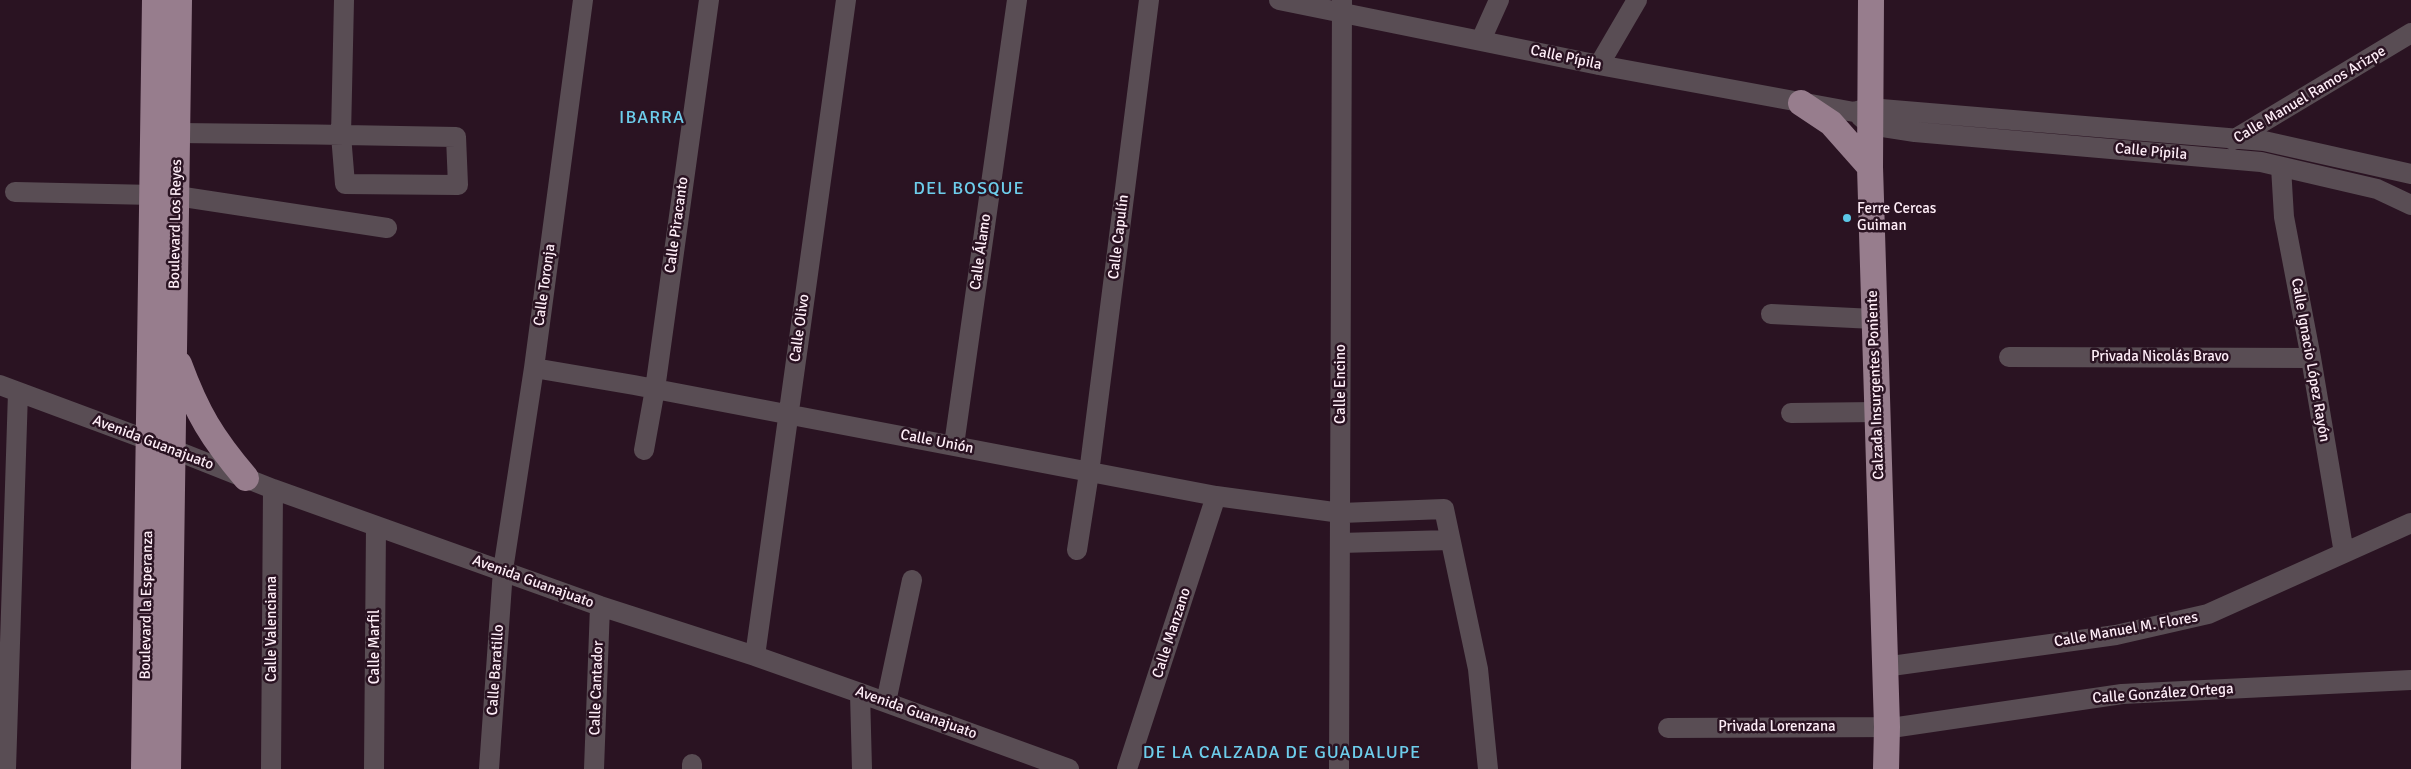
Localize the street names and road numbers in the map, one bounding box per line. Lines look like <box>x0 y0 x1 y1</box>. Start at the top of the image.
street label: Calle Pípila <box>1529 42 1603 74</box>
street label: Calle Manuel Ramos Arizpe <box>2231 42 2389 148</box>
street label: Calle Pípila <box>2114 140 2188 164</box>
street label: Boulevard Los Reyes <box>166 159 186 289</box>
street label: Calle Piracanto <box>661 176 693 274</box>
street label: Calle Capulín <box>1105 194 1133 280</box>
street label: Calle Álamo <box>967 213 995 291</box>
street label: Calle Toronja <box>530 243 560 327</box>
street label: Calle Ignacio López Rayón <box>2287 277 2333 443</box>
street label: Calzada Insurgentes Poniente <box>1864 290 1888 480</box>
street label: Calle Olivo <box>786 293 814 363</box>
street label: Calle Encino <box>1332 344 1350 424</box>
street label: Privada Nicolás Bravo <box>2091 348 2229 366</box>
street label: Avenida Guanajuato <box>90 412 216 474</box>
street label: Calle Unión <box>899 426 975 458</box>
street label: Boulevard la Esperanza <box>137 530 157 680</box>
street label: Avenida Guanajuato <box>470 552 596 612</box>
street label: Calle Valenciana <box>263 576 281 682</box>
street label: Calle Manzano <box>1149 585 1195 681</box>
street label: Calle Manuel M. Flores <box>2053 608 2199 652</box>
street label: Calle Marfil <box>366 610 384 684</box>
street label: Calle Baratillo <box>484 624 508 716</box>
street label: Calle Cantador <box>586 640 608 736</box>
street label: Calle González Ortega <box>2092 680 2234 708</box>
street label: Avenida Guanajuato <box>853 683 979 743</box>
street label: Privada Lorenzana <box>1718 718 1836 736</box>

